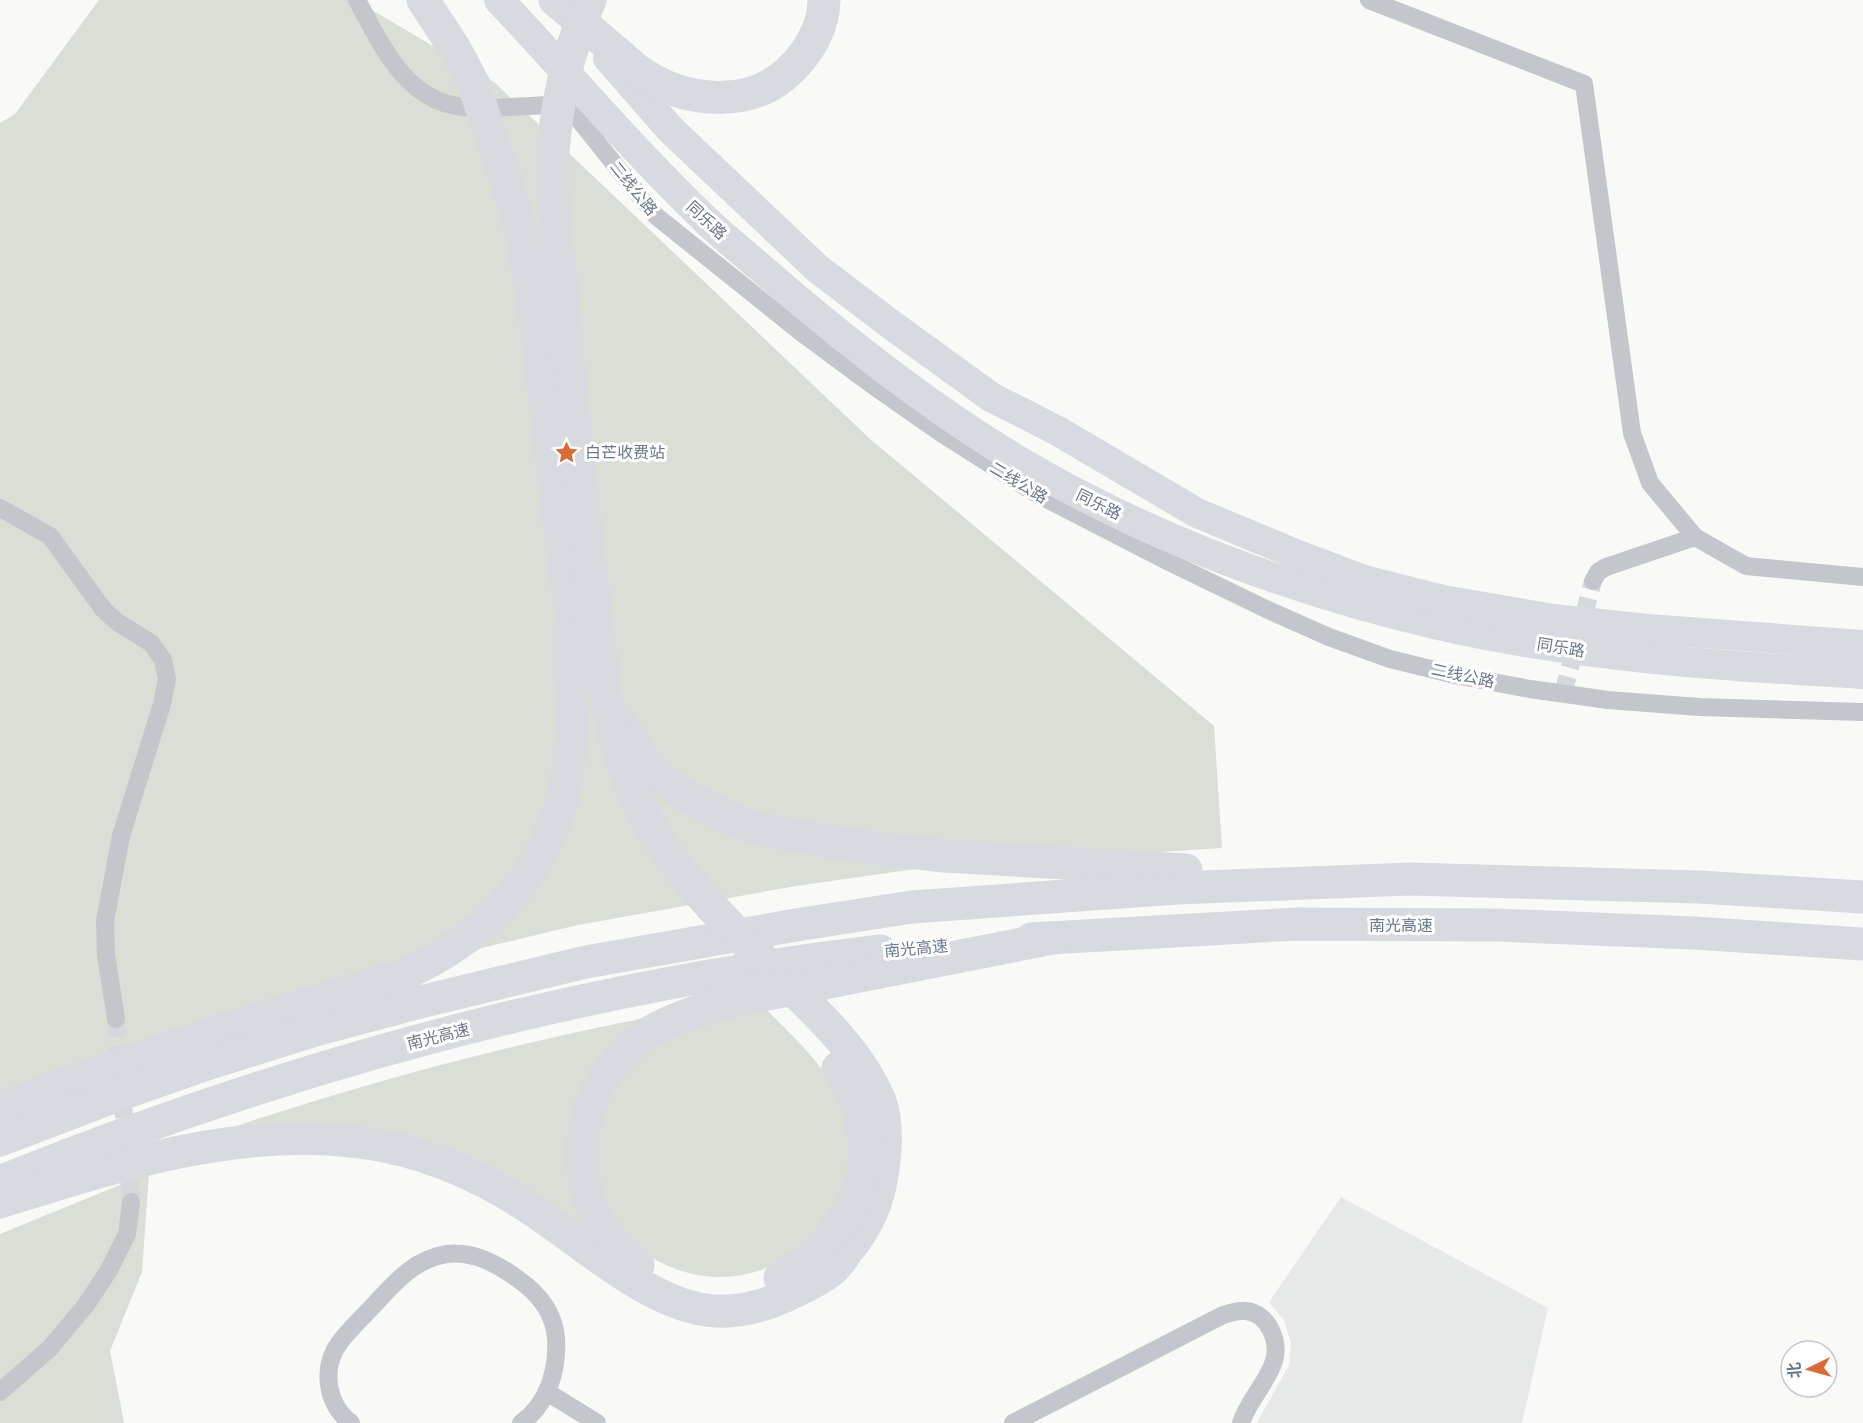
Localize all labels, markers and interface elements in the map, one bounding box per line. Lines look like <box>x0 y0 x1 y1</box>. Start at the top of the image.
street label: 二线公路 <box>606 157 661 219</box>
street label: 同乐路 <box>683 197 731 244</box>
place icon: 白芒收费站 <box>554 439 580 465</box>
place label: 白芒收费站 <box>585 443 665 462</box>
street label: 二线公路 <box>986 458 1051 507</box>
street label: 同乐路 <box>1073 485 1125 524</box>
street label: 同乐路 <box>1536 634 1586 661</box>
street label: 二线公路 <box>1430 660 1496 691</box>
street label: 南光高速 <box>1369 916 1433 935</box>
street label: 南光高速 <box>883 936 949 961</box>
street label: 南光高速 <box>405 1020 471 1053</box>
north arrow <box>1779 1339 1839 1399</box>
text: 北 <box>1784 1361 1805 1379</box>

